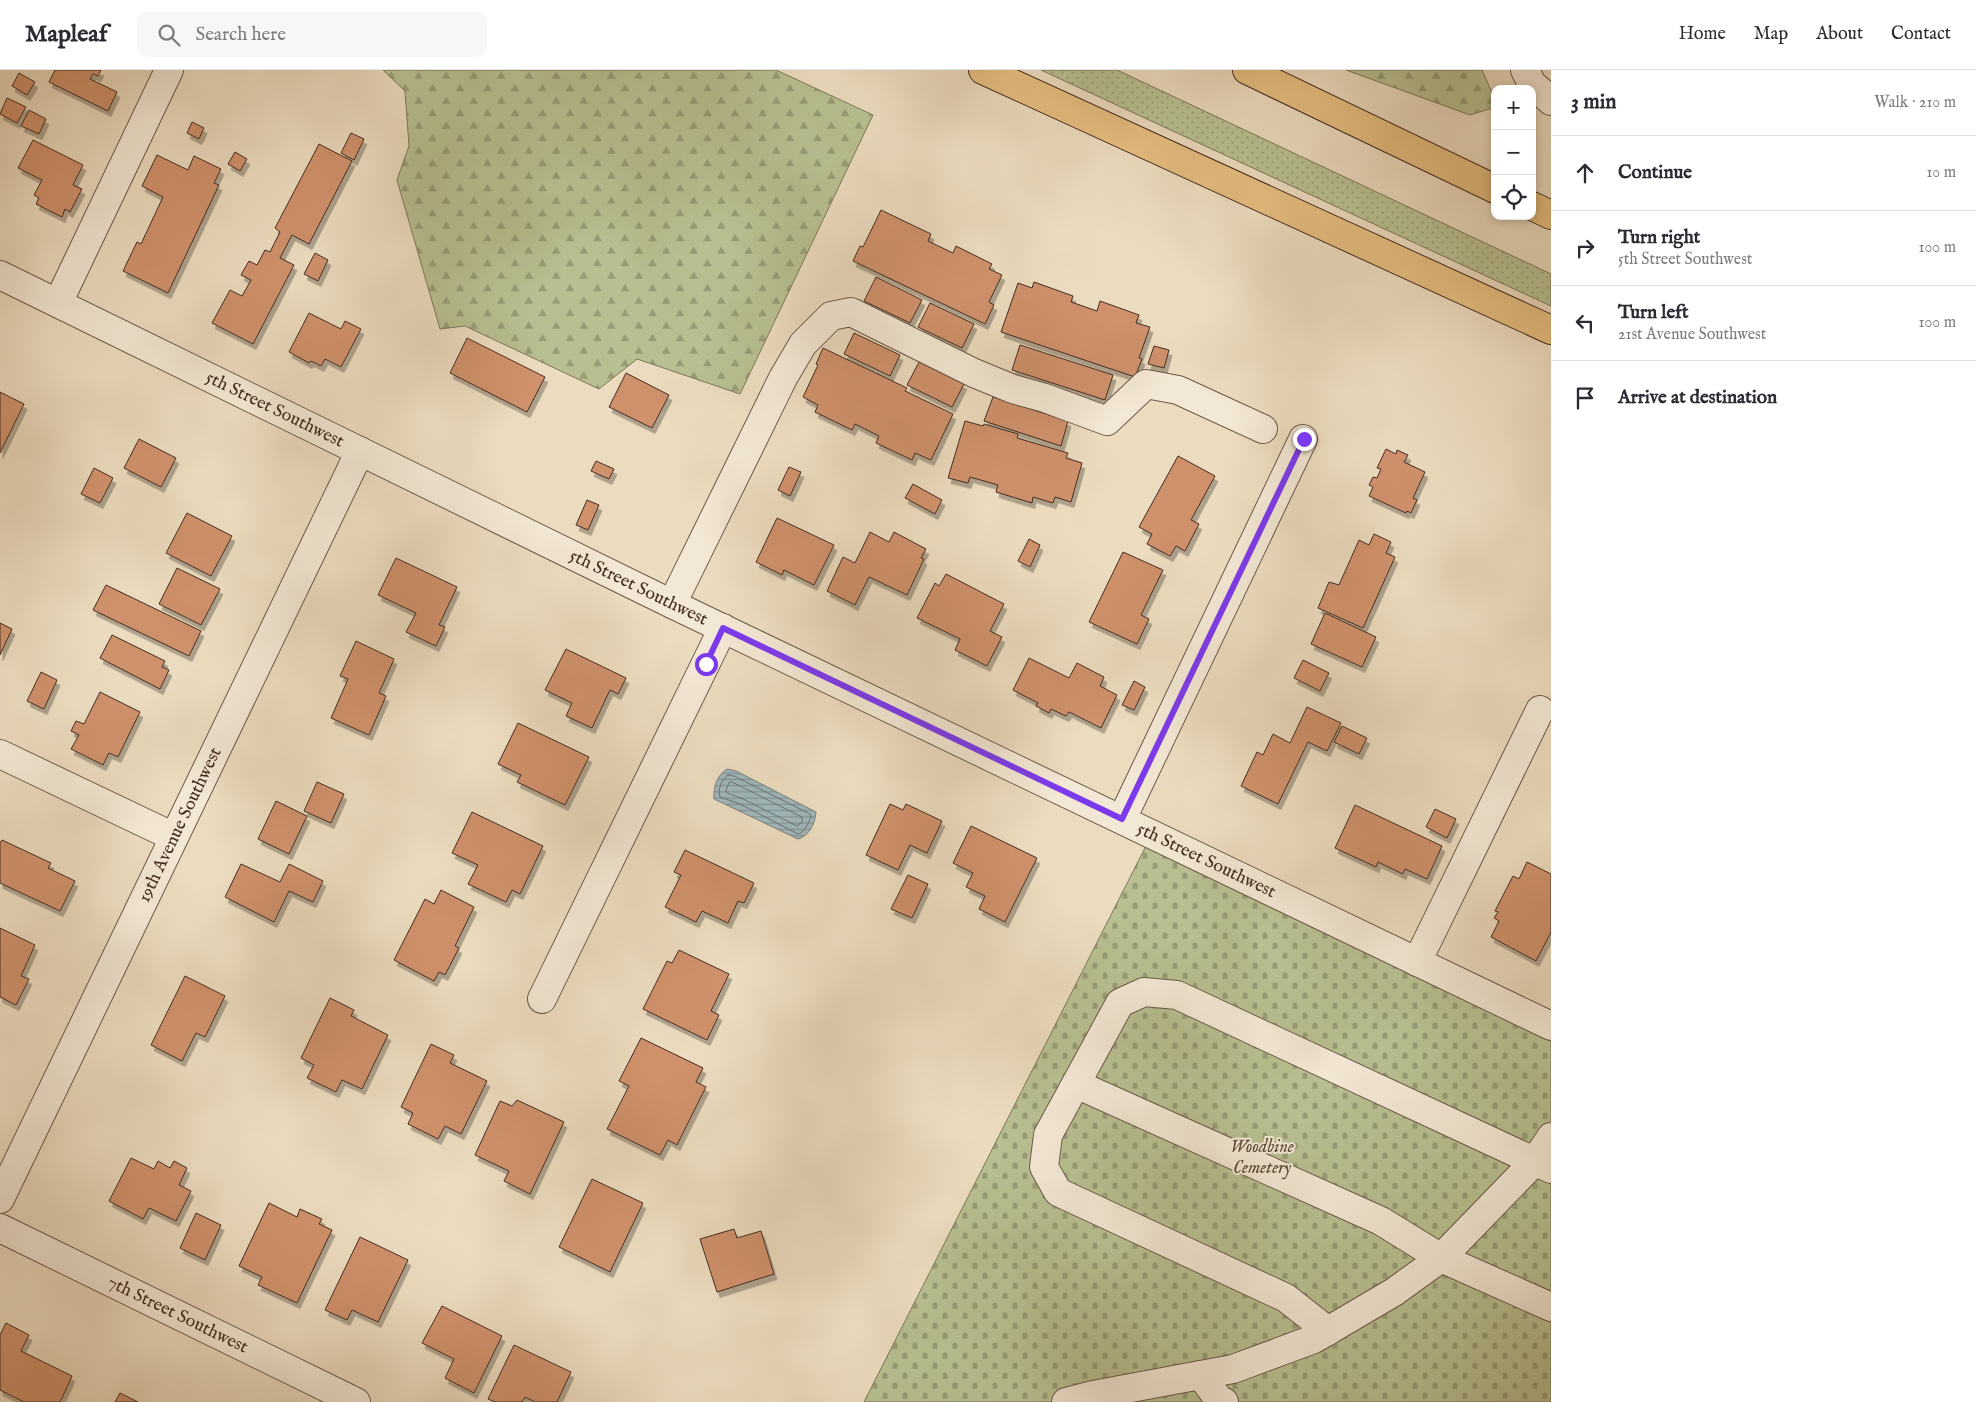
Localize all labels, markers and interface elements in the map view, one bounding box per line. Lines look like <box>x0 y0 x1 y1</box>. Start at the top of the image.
search box <box>137 12 487 57</box>
text: Mapleaf <box>25 19 107 50</box>
icon: search <box>155 21 183 49</box>
text: Search here <box>195 23 286 47</box>
text: Home <box>1679 23 1726 46</box>
text: Map <box>1754 23 1788 46</box>
text: About <box>1816 23 1863 46</box>
text: Contact <box>1891 23 1951 46</box>
map controls <box>1491 85 1536 220</box>
button: + <box>1491 85 1536 130</box>
text: 3 min <box>1571 89 1616 116</box>
text: Walk · 210 m <box>1874 93 1956 113</box>
button: − <box>1491 130 1536 175</box>
icon: ahead <box>1571 159 1599 187</box>
text: Continue <box>1618 161 1692 185</box>
text: 10 m <box>1926 163 1956 183</box>
button: locate <box>1491 175 1536 220</box>
text: Turn right <box>1618 226 1700 250</box>
icon: right <box>1571 234 1599 262</box>
text: 100 m <box>1919 238 1956 258</box>
text: 5th Street Southwest <box>1618 250 1752 270</box>
text: Turn left <box>1618 301 1689 325</box>
icon: left <box>1571 309 1599 337</box>
text: 100 m <box>1919 313 1956 333</box>
text: 21st Avenue Southwest <box>1618 325 1766 345</box>
street label: 5th Street Southwest <box>202 366 348 453</box>
icon: arrive <box>1571 384 1599 412</box>
text: Arrive at destination <box>1618 386 1777 410</box>
route end <box>1293 428 1316 451</box>
street label: 5th Street Southwest <box>566 544 712 631</box>
route start <box>695 653 718 676</box>
street label: 19th Avenue Southwest <box>133 744 227 906</box>
street label: 5th Street Southwest <box>1133 817 1280 904</box>
park label: Woodbine Cemetery <box>1230 1136 1294 1180</box>
street label: 7th Street Southwest <box>104 1271 252 1359</box>

